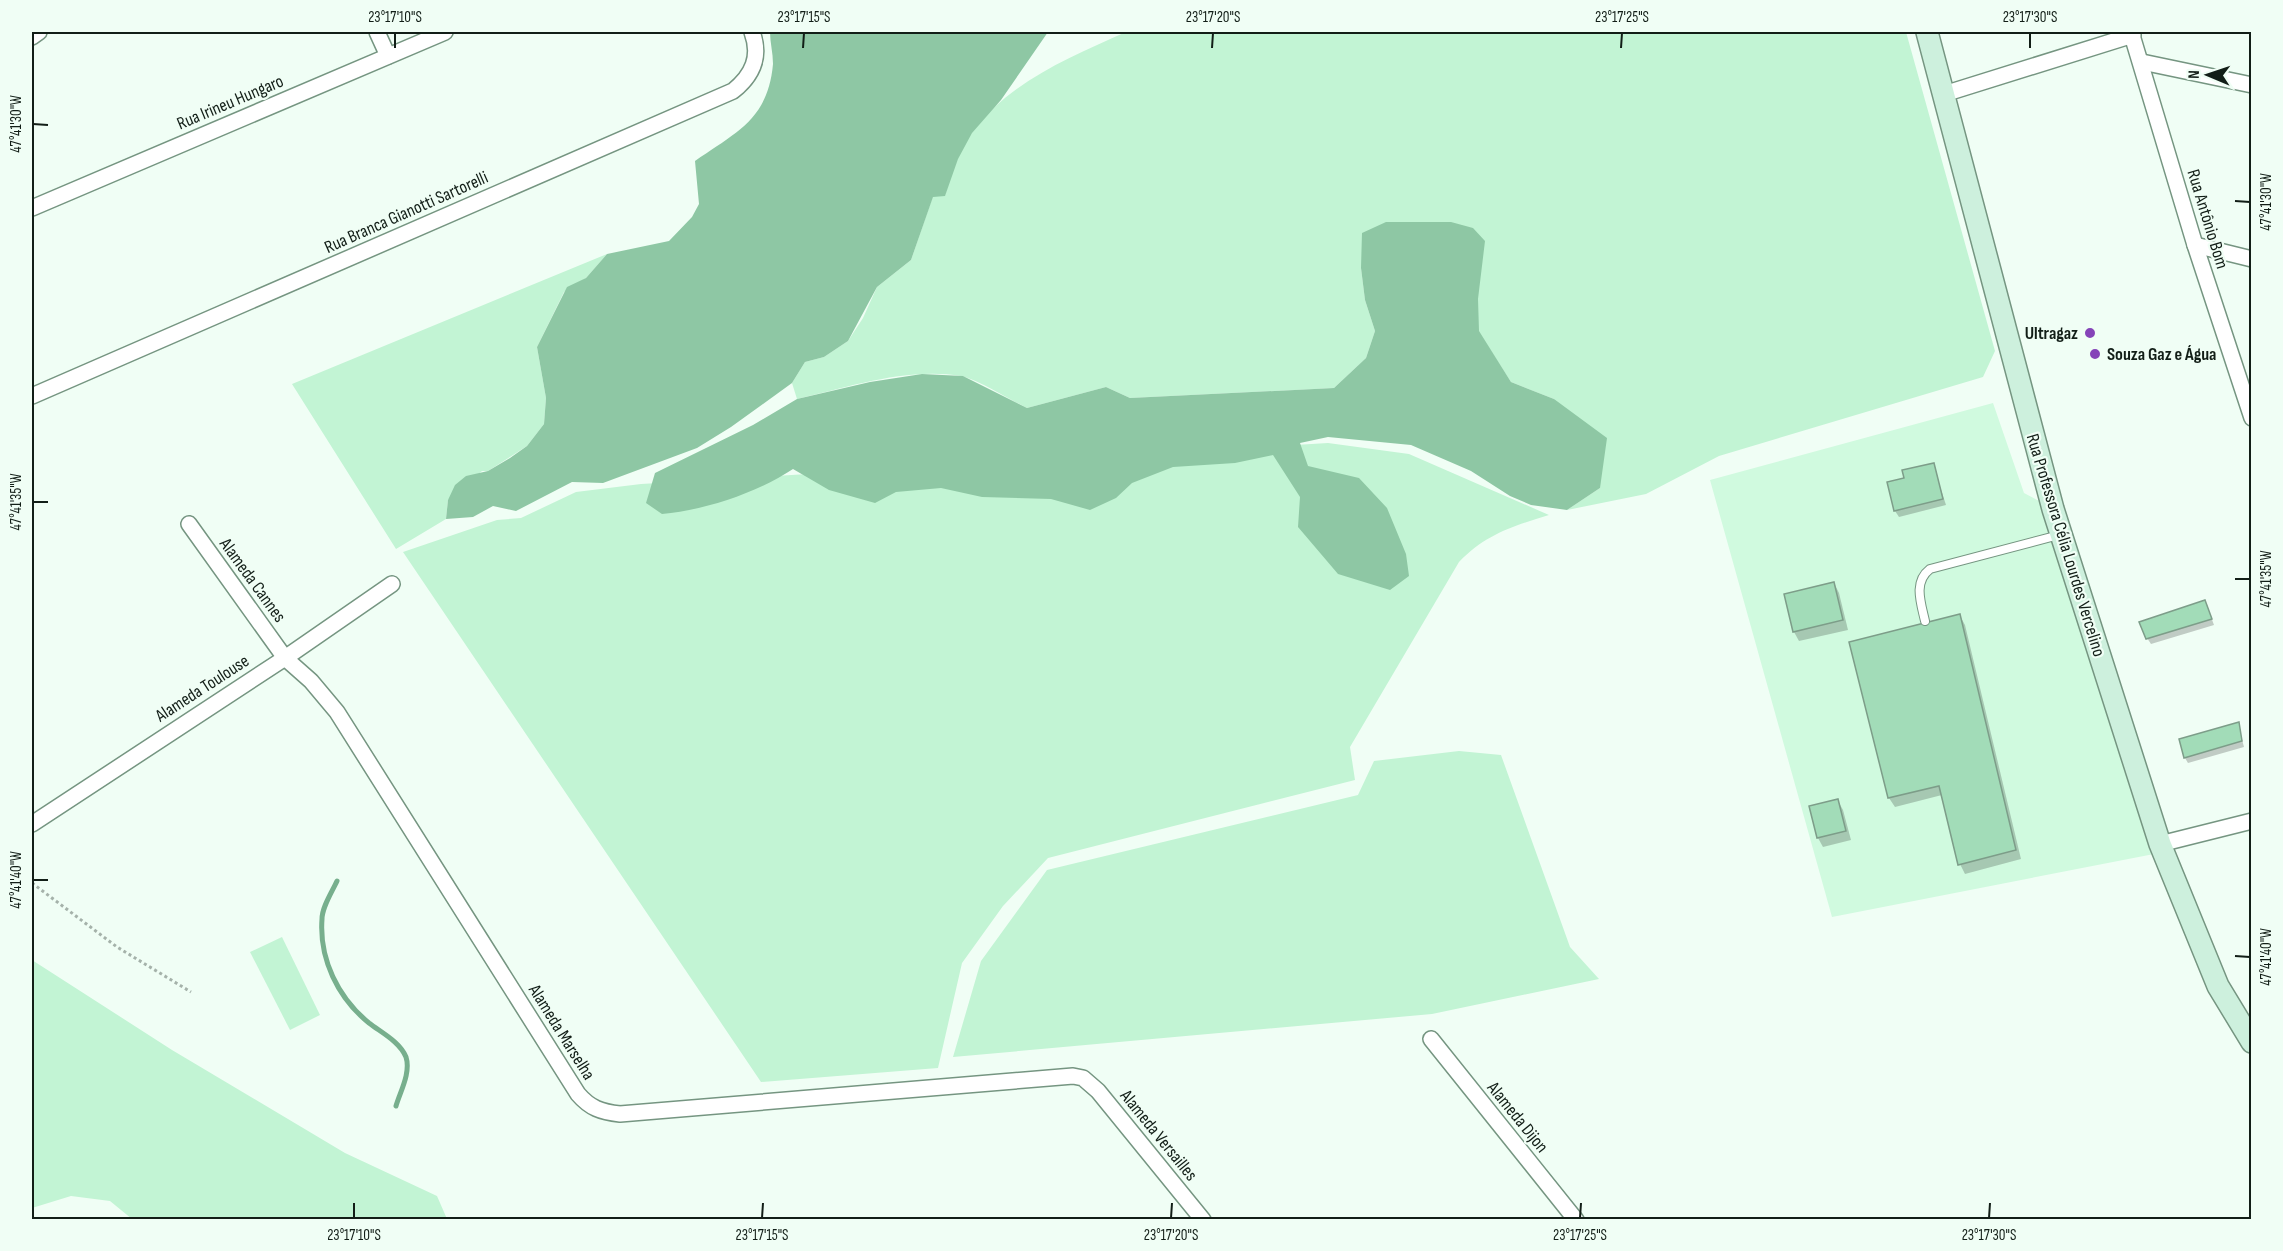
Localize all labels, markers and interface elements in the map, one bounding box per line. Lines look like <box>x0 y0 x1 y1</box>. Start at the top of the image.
text: 23°17'10"S <box>368 8 422 27</box>
text: 23°17'15"S <box>777 8 831 27</box>
text: 23°17'20"S <box>1186 8 1240 27</box>
text: 23°17'25"S <box>1595 8 1649 27</box>
text: 23°17'30"S <box>2003 8 2057 27</box>
north arrow <box>2178 45 2238 105</box>
text: N <box>2185 70 2204 79</box>
street label: Rua Irineu Hungaro <box>174 71 287 134</box>
text: 47°41'30"W <box>7 95 26 153</box>
street label: Rua Branca Gianotti Sartorelli <box>321 167 491 258</box>
street label: Rua Antônio Bom <box>2182 167 2233 271</box>
text: 47°41'30"W <box>2257 173 2276 231</box>
place label: Ultragaz <box>2025 323 2078 344</box>
marker: Ultragaz <box>2083 326 2097 340</box>
place label: Souza Gaz e Água <box>2107 344 2216 365</box>
marker: Souza Gaz e Água <box>2088 347 2102 361</box>
street label: Rua Professora Célia Lourdes Vercelino <box>2022 431 2109 659</box>
text: 47°41'35"W <box>7 473 26 530</box>
street label: Alameda Cannes <box>214 533 290 626</box>
text: 47°41'35"W <box>2257 550 2276 607</box>
street label: Alameda Toulouse <box>151 650 253 727</box>
text: 47°41'40"W <box>7 851 26 909</box>
text: 47°41'40"W <box>2257 928 2276 986</box>
street label: Alameda Marselha <box>523 980 599 1084</box>
street label: Alameda Dijon <box>1482 1077 1552 1157</box>
street label: Alameda Versailles <box>1115 1085 1202 1185</box>
text: 23°17'10"S <box>327 1226 381 1245</box>
text: 23°17'15"S <box>735 1226 789 1245</box>
text: 23°17'20"S <box>1144 1226 1198 1245</box>
text: 23°17'25"S <box>1553 1226 1607 1245</box>
text: 23°17'30"S <box>1962 1226 2016 1245</box>

